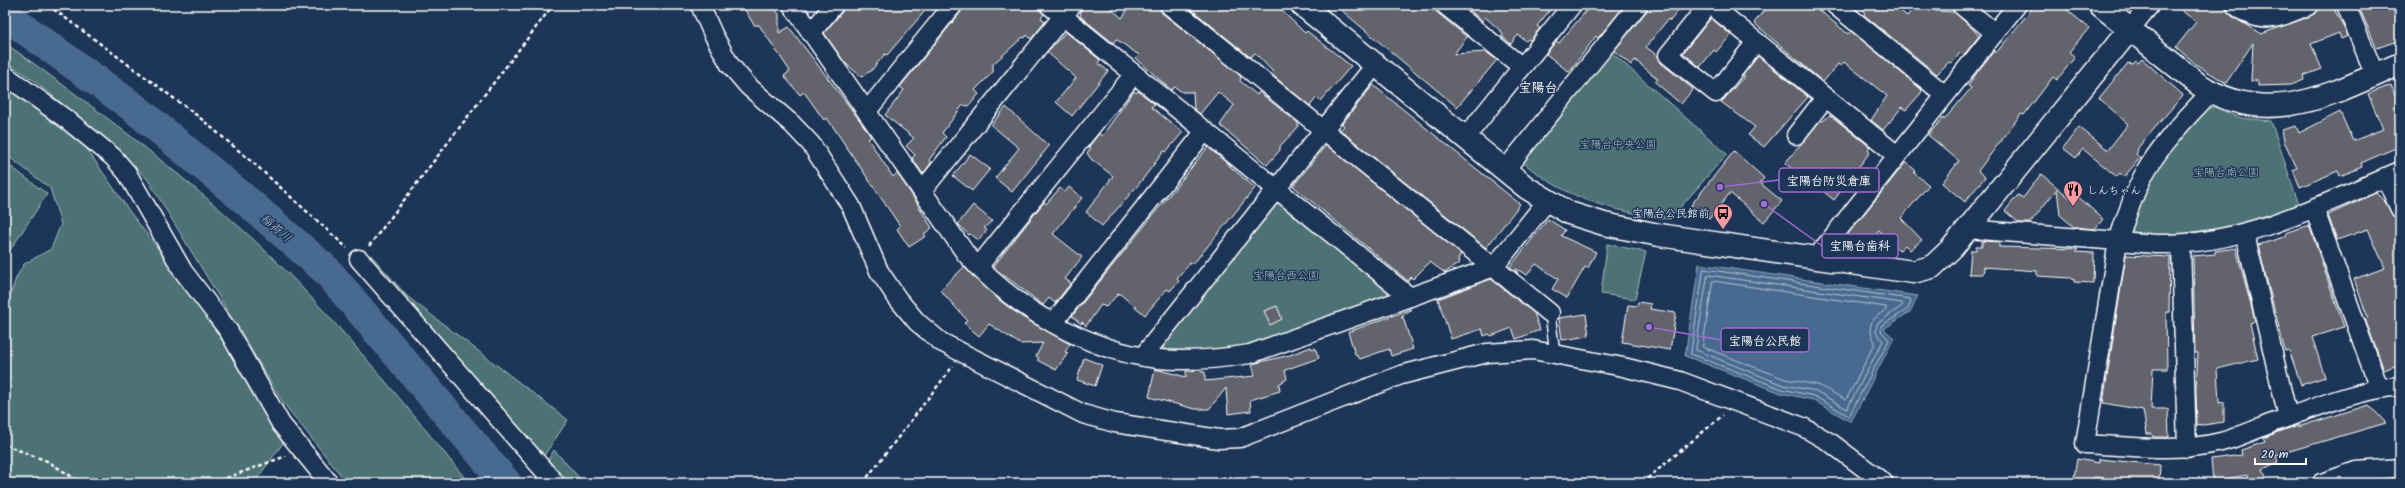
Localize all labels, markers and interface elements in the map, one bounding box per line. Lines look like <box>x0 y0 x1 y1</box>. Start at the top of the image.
district label: 宝陽台 <box>1518 78 1558 99</box>
park label: 宝陽台中央公園 <box>1580 136 1657 154</box>
park label: 宝陽台南公園 <box>2193 164 2259 182</box>
callout: 宝陽台防災倉庫 <box>1779 168 1879 192</box>
text: 宝陽台防災倉庫 <box>1787 172 1871 191</box>
restaurant icon: しんちゃん <box>2062 179 2084 207</box>
place label: しんちゃん <box>2087 182 2141 200</box>
bus stop icon: 宝陽台公民館前 <box>1712 202 1734 230</box>
place label: 宝陽台公民館前 <box>1632 205 1709 223</box>
water label: 稲荷川 <box>256 210 296 247</box>
callout: 宝陽台歯科 <box>1822 234 1898 258</box>
text: 宝陽台歯科 <box>1830 237 1890 256</box>
park label: 宝陽台西公園 <box>1253 267 1319 285</box>
callout: 宝陽台公民館 <box>1721 328 1809 352</box>
text: 宝陽台公民館 <box>1729 332 1801 351</box>
scale bar <box>2255 440 2306 466</box>
text: 20 m <box>2261 445 2289 464</box>

